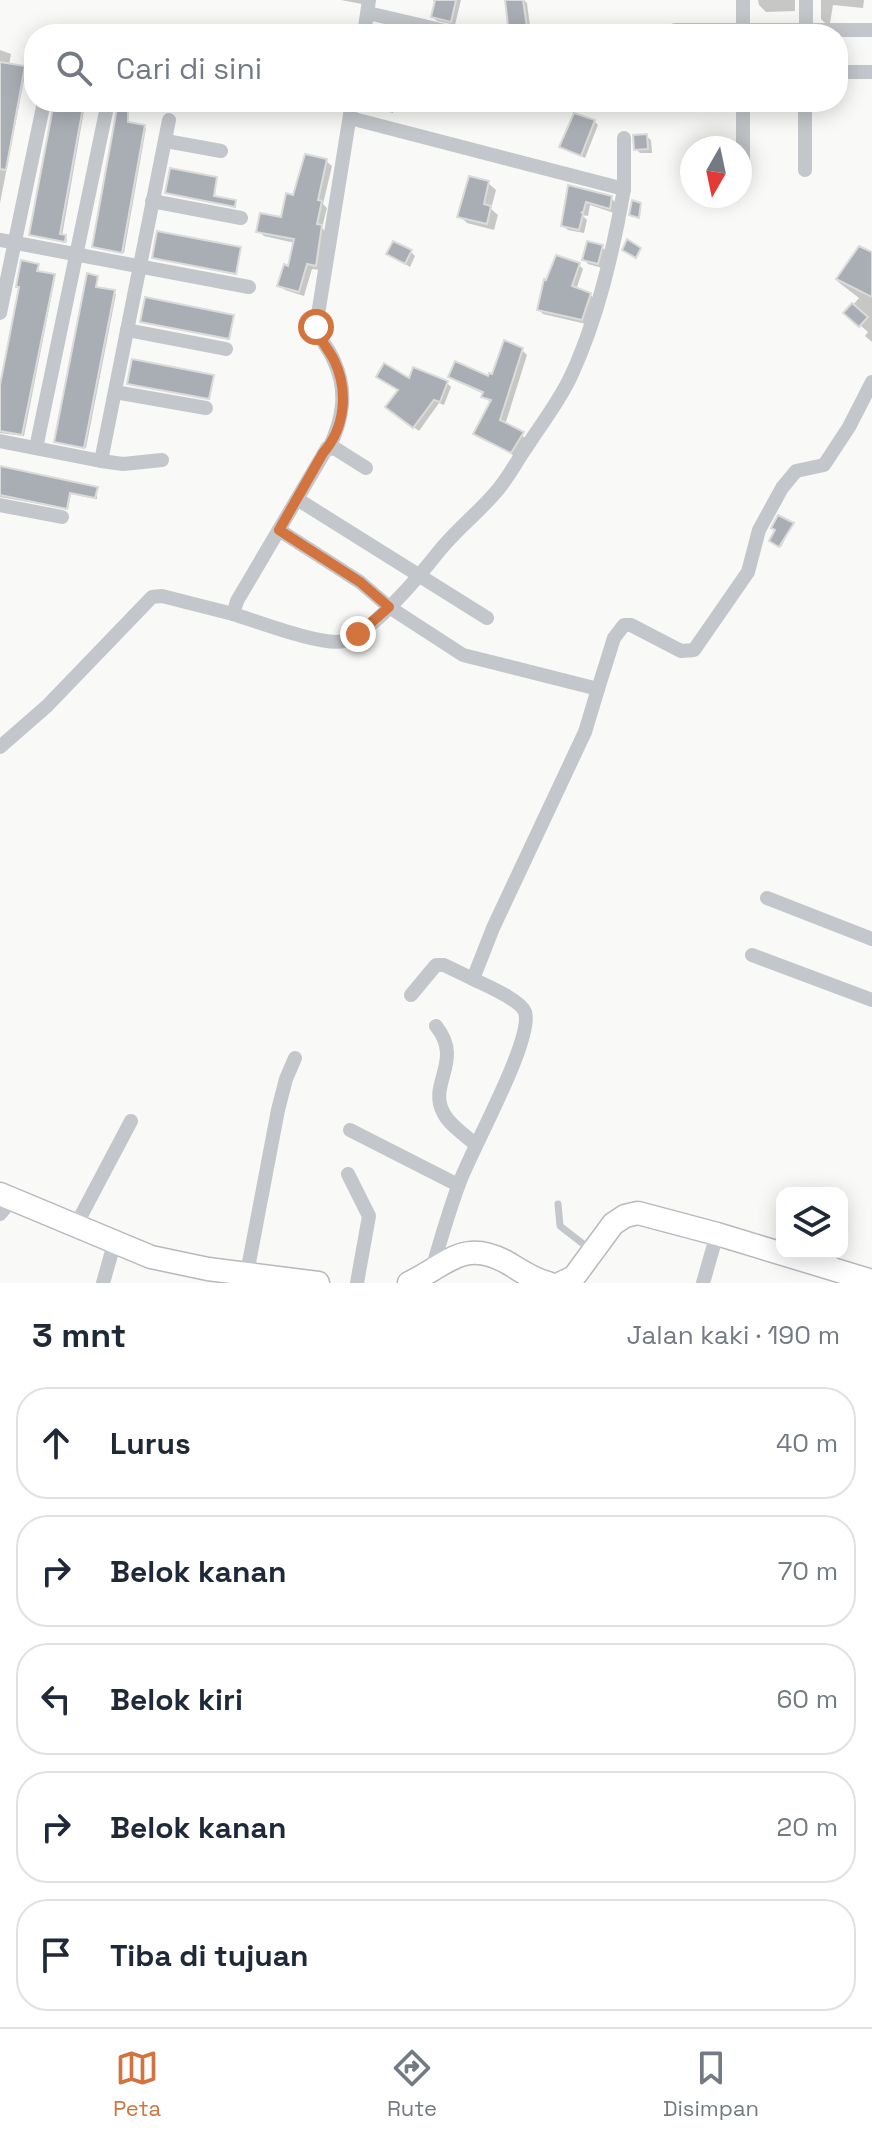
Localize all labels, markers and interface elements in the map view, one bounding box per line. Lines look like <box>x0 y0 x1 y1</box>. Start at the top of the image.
search box <box>24 24 848 112</box>
icon: search <box>52 46 96 90</box>
text: Cari di sini <box>116 49 262 88</box>
north arrow <box>680 136 752 208</box>
route start <box>298 309 334 345</box>
route end <box>340 616 376 652</box>
map controls <box>776 1187 848 1259</box>
button: layers <box>776 1187 848 1259</box>
text: 3 mnt <box>32 1314 126 1357</box>
text: Jalan kaki · 190 m <box>627 1318 840 1352</box>
icon: ahead <box>34 1421 78 1465</box>
text: Lurus <box>110 1424 191 1463</box>
text: 40 m <box>776 1426 838 1460</box>
icon: right <box>34 1549 78 1593</box>
text: Belok kanan <box>110 1552 286 1591</box>
text: 70 m <box>778 1554 838 1588</box>
icon: left <box>34 1677 78 1721</box>
text: Belok kiri <box>110 1680 243 1719</box>
text: 60 m <box>776 1682 838 1716</box>
icon: right <box>34 1805 78 1849</box>
text: Belok kanan <box>110 1808 286 1847</box>
text: 20 m <box>777 1810 838 1844</box>
icon: arrive <box>34 1933 78 1977</box>
text: Tiba di tujuan <box>110 1936 309 1975</box>
tab: Peta <box>113 2046 161 2122</box>
tab: Rute <box>387 2046 437 2122</box>
tab: Disimpan <box>663 2046 759 2122</box>

